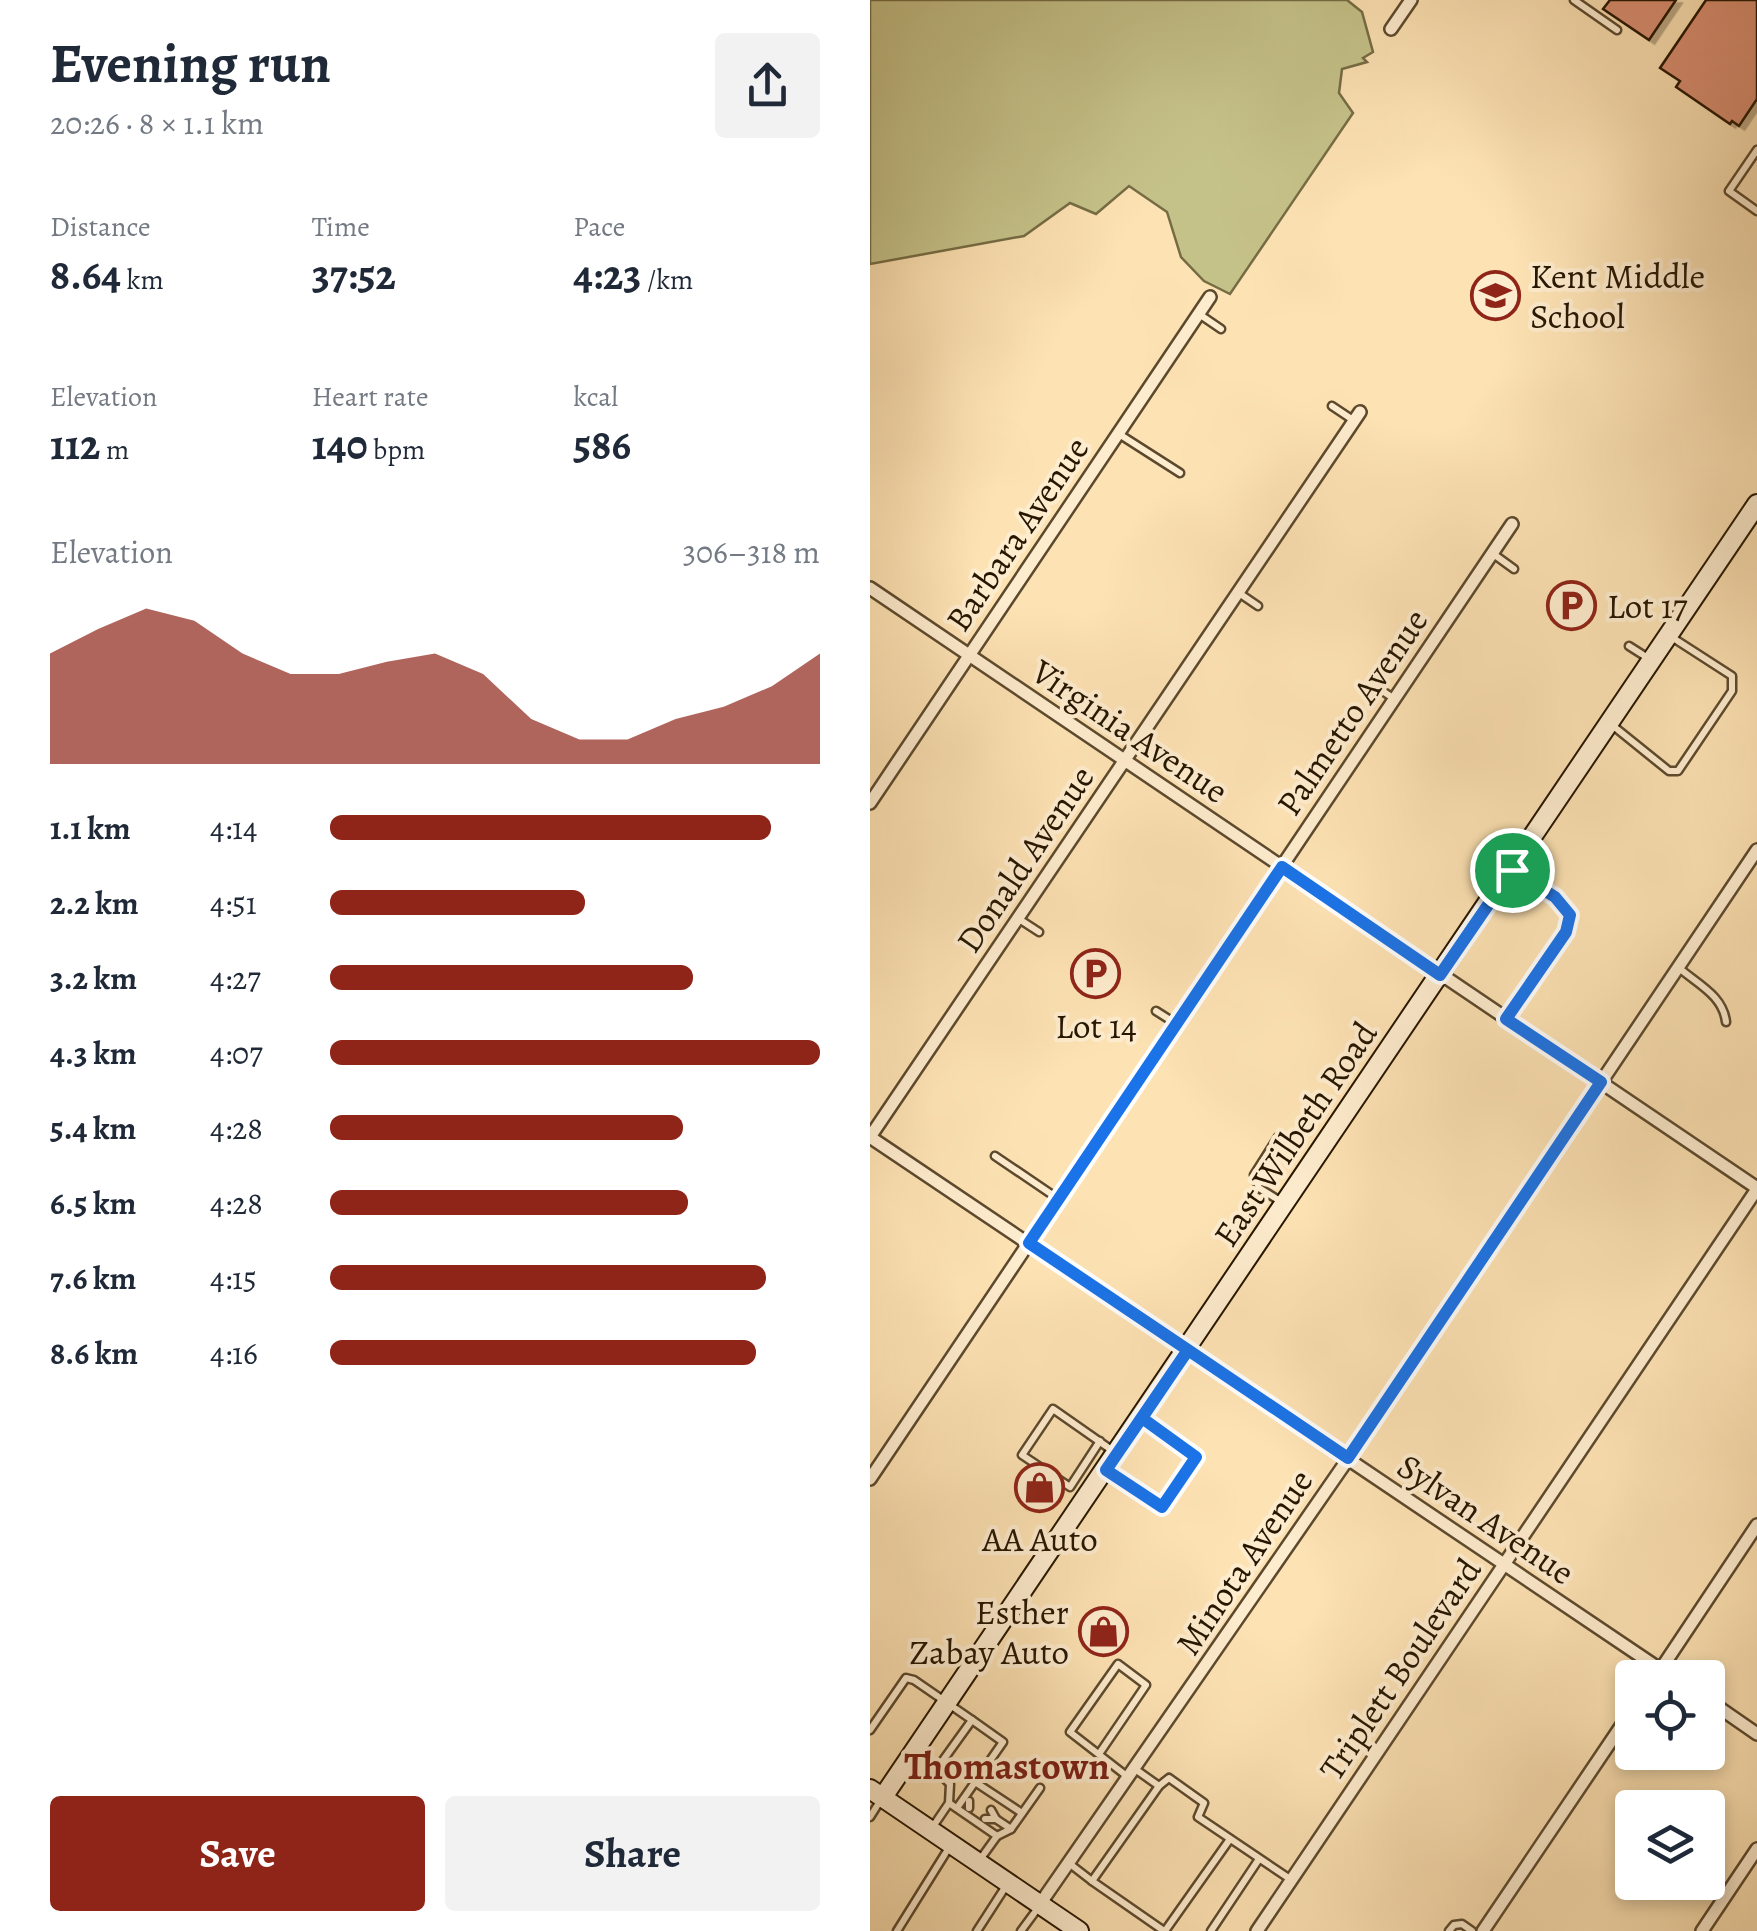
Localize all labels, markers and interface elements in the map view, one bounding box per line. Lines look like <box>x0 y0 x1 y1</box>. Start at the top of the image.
text: Evening run <box>50 26 331 101</box>
button: share <box>715 33 820 138</box>
text: 20:26 · 8 × 1.1 km <box>50 101 264 145</box>
text: Distance <box>50 208 150 246</box>
text: Time <box>312 208 370 246</box>
text: Pace <box>573 208 625 246</box>
text: 8.64 <box>50 246 121 303</box>
text: 37:52 <box>312 246 396 303</box>
text: 4:23 <box>573 246 641 303</box>
place label: Kent Middle School <box>1530 252 1705 340</box>
text: km <box>121 261 164 299</box>
text: /km <box>641 261 693 299</box>
school or university icon: Kent Middle School <box>1469 270 1521 322</box>
text: Elevation <box>50 378 157 416</box>
text: Heart rate <box>312 378 429 416</box>
text: kcal <box>573 378 618 416</box>
text: 112 <box>50 416 100 473</box>
text: 140 <box>312 416 368 473</box>
text: 586 <box>573 416 631 473</box>
street label: Barbara Avenue <box>934 427 1100 641</box>
text: m <box>100 431 129 469</box>
text: bpm <box>368 431 425 469</box>
text: Elevation <box>50 530 173 574</box>
text: 306–318 m <box>683 530 820 574</box>
parking icon: Lot 17 <box>1546 580 1598 632</box>
place label: Lot 17 <box>1607 582 1688 630</box>
street label: Palmetto Avenue <box>1265 599 1439 825</box>
street label: Virginia Avenue <box>1022 647 1238 814</box>
street label: Donald Avenue <box>945 756 1105 962</box>
text: 1.1 km <box>50 806 131 850</box>
text: 4:14 <box>210 806 258 850</box>
pin <box>1470 828 1555 913</box>
icon: arrive <box>1485 843 1540 898</box>
text: 2.2 km <box>50 881 139 925</box>
text: 4:51 <box>210 881 257 925</box>
parking icon: Lot 14 <box>1070 948 1122 1000</box>
text: 3.2 km <box>50 956 137 1000</box>
text: 4:27 <box>210 956 261 1000</box>
place label: Lot 14 <box>1055 1002 1137 1050</box>
street label: East Wilbeth Road <box>1202 1012 1388 1256</box>
text: 4.3 km <box>50 1031 137 1075</box>
text: 4:07 <box>210 1031 263 1075</box>
text: 5.4 km <box>50 1106 136 1150</box>
text: 4:28 <box>210 1106 263 1150</box>
text: 6.5 km <box>50 1181 136 1225</box>
text: 4:28 <box>210 1181 263 1225</box>
text: 7.6 km <box>50 1256 136 1300</box>
text: 4:15 <box>210 1256 257 1300</box>
text: 8.6 km <box>50 1331 138 1375</box>
text: 4:16 <box>210 1331 258 1375</box>
street label: Sylvan Avenue <box>1388 1442 1584 1596</box>
street label: Minota Avenue <box>1164 1460 1324 1664</box>
shop icon: AA Auto <box>1014 1461 1066 1513</box>
place label: AA Auto <box>981 1515 1098 1563</box>
street label: Triplett Boulevard <box>1308 1548 1492 1790</box>
place label: Esther Zabay Auto <box>909 1588 1069 1676</box>
shop icon: Esther Zabay Auto <box>1078 1606 1130 1658</box>
map controls <box>1615 1660 1725 1900</box>
button: locate <box>1615 1660 1725 1770</box>
district label: Thomastown <box>904 1740 1110 1792</box>
button: layers <box>1615 1790 1725 1900</box>
button: Save <box>50 1796 425 1911</box>
button: Share <box>445 1796 820 1911</box>

